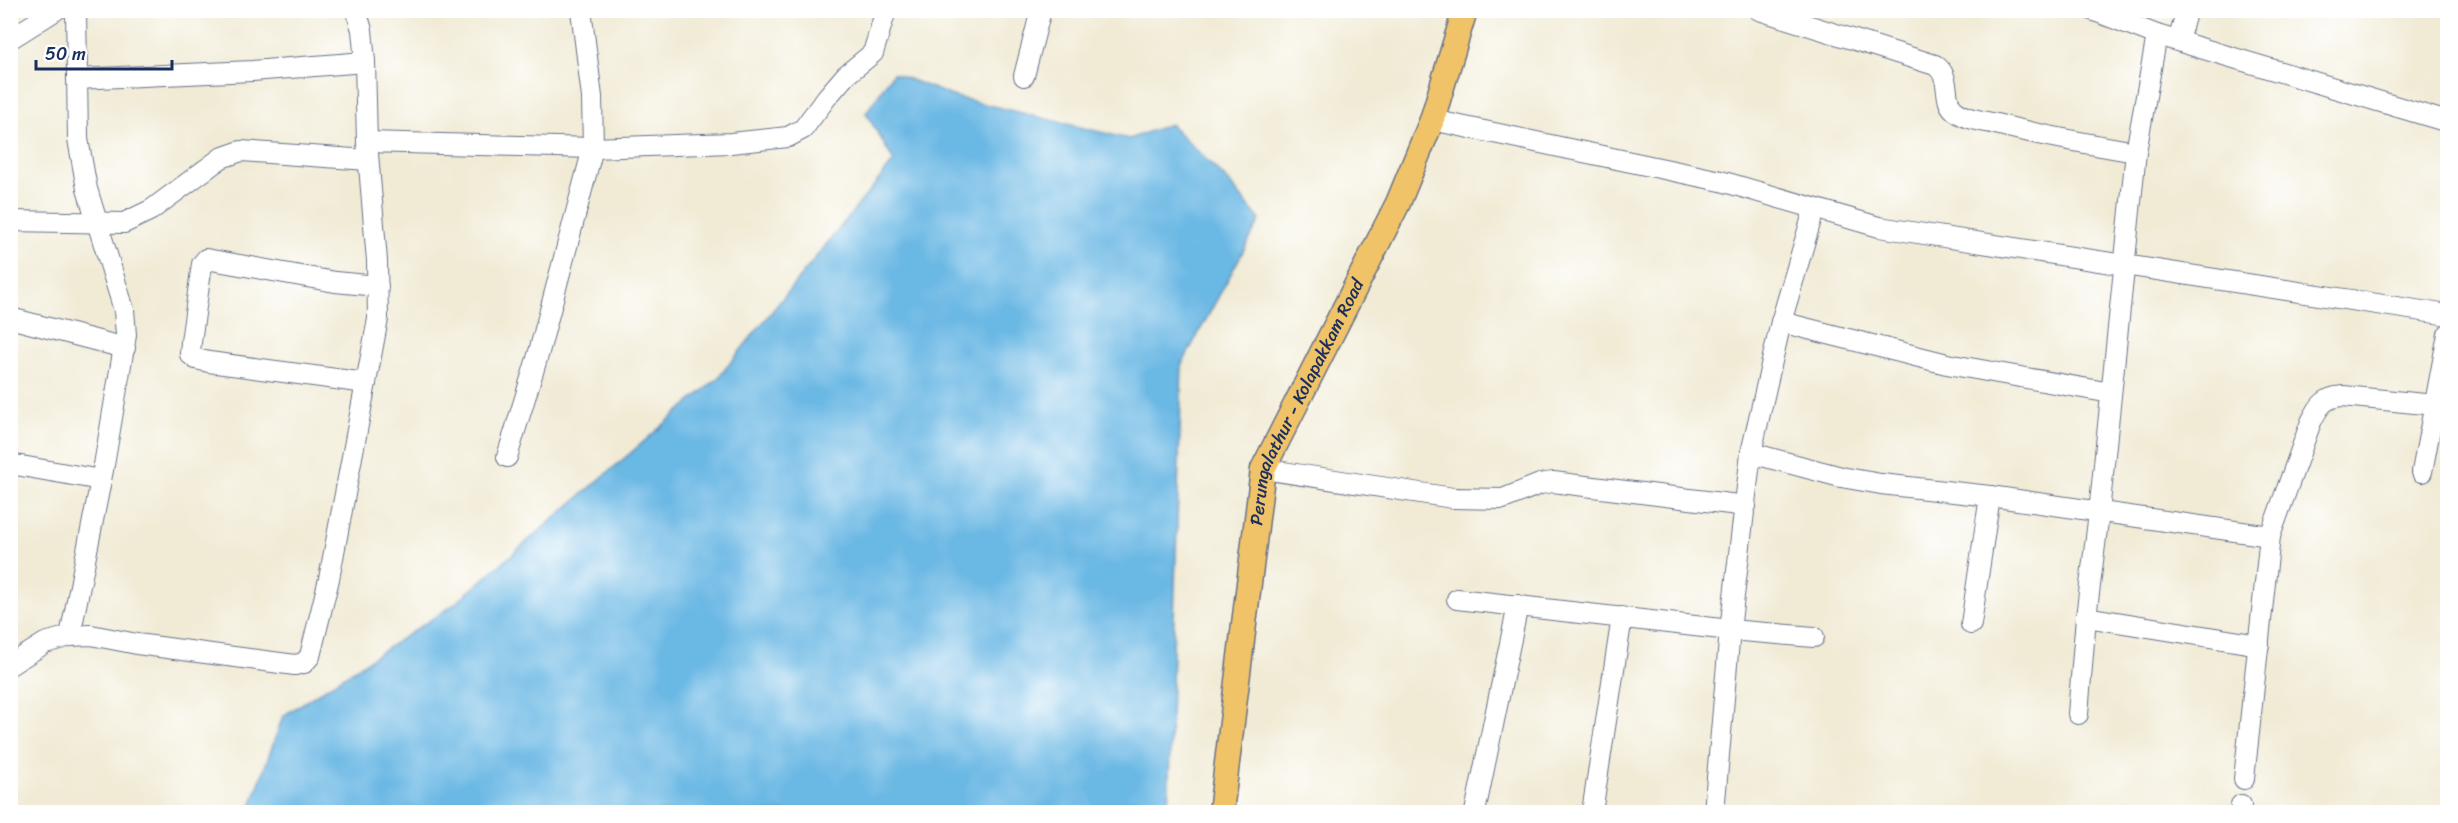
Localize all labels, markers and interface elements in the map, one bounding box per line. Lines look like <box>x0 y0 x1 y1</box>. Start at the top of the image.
scale bar <box>36 33 172 71</box>
text: 50 m <box>45 38 86 70</box>
street label: Perungalathur - Kolapakkam Road <box>1240 272 1374 527</box>

